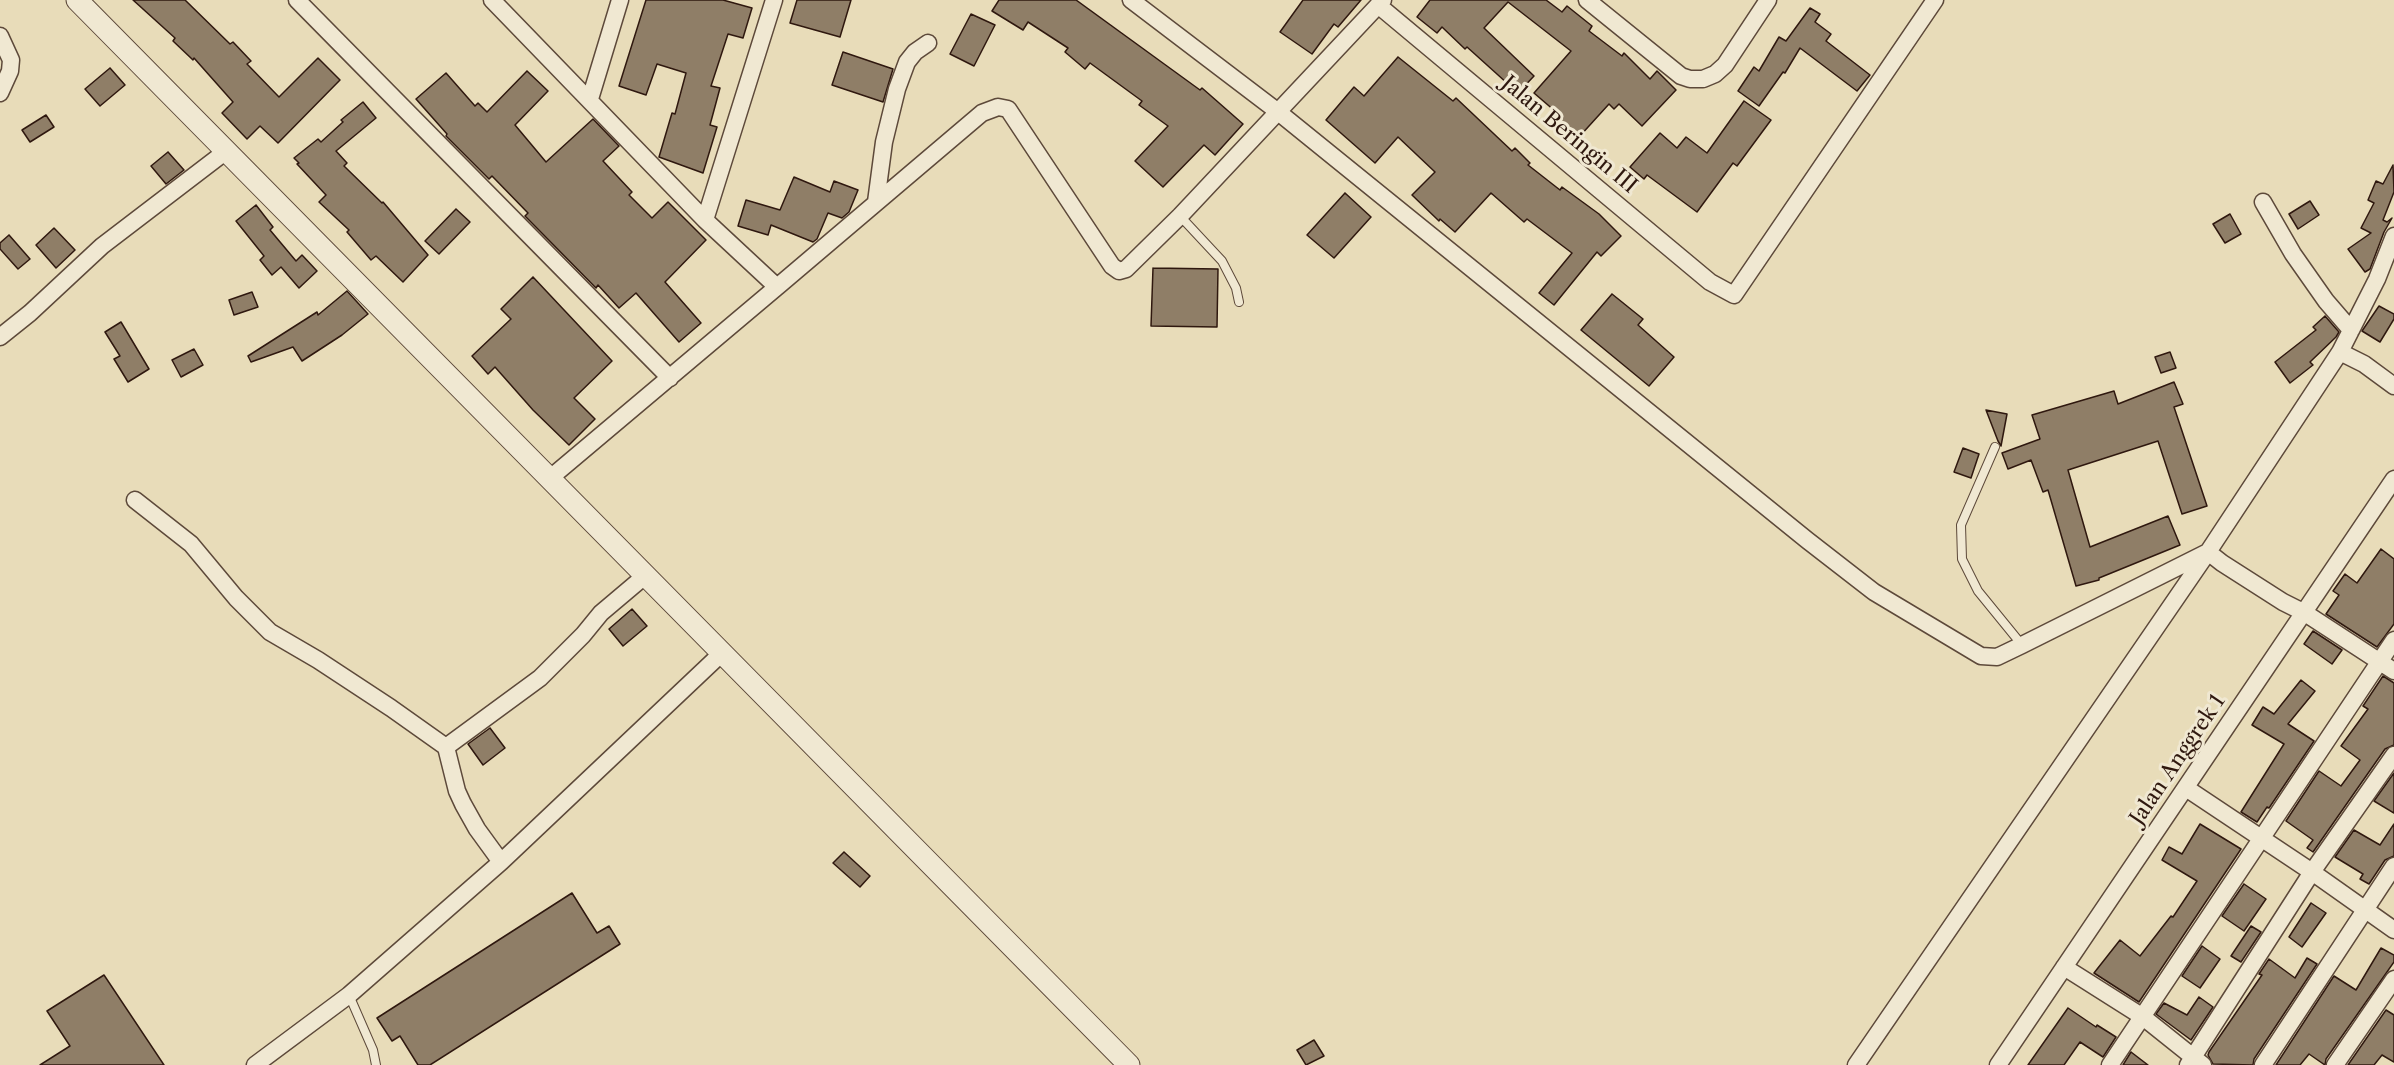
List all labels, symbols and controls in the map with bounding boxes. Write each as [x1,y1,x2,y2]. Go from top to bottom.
street label: Jalan Beringin III [1496,71,1642,199]
street label: Jalan Anggrek 1 [2125,690,2231,830]

